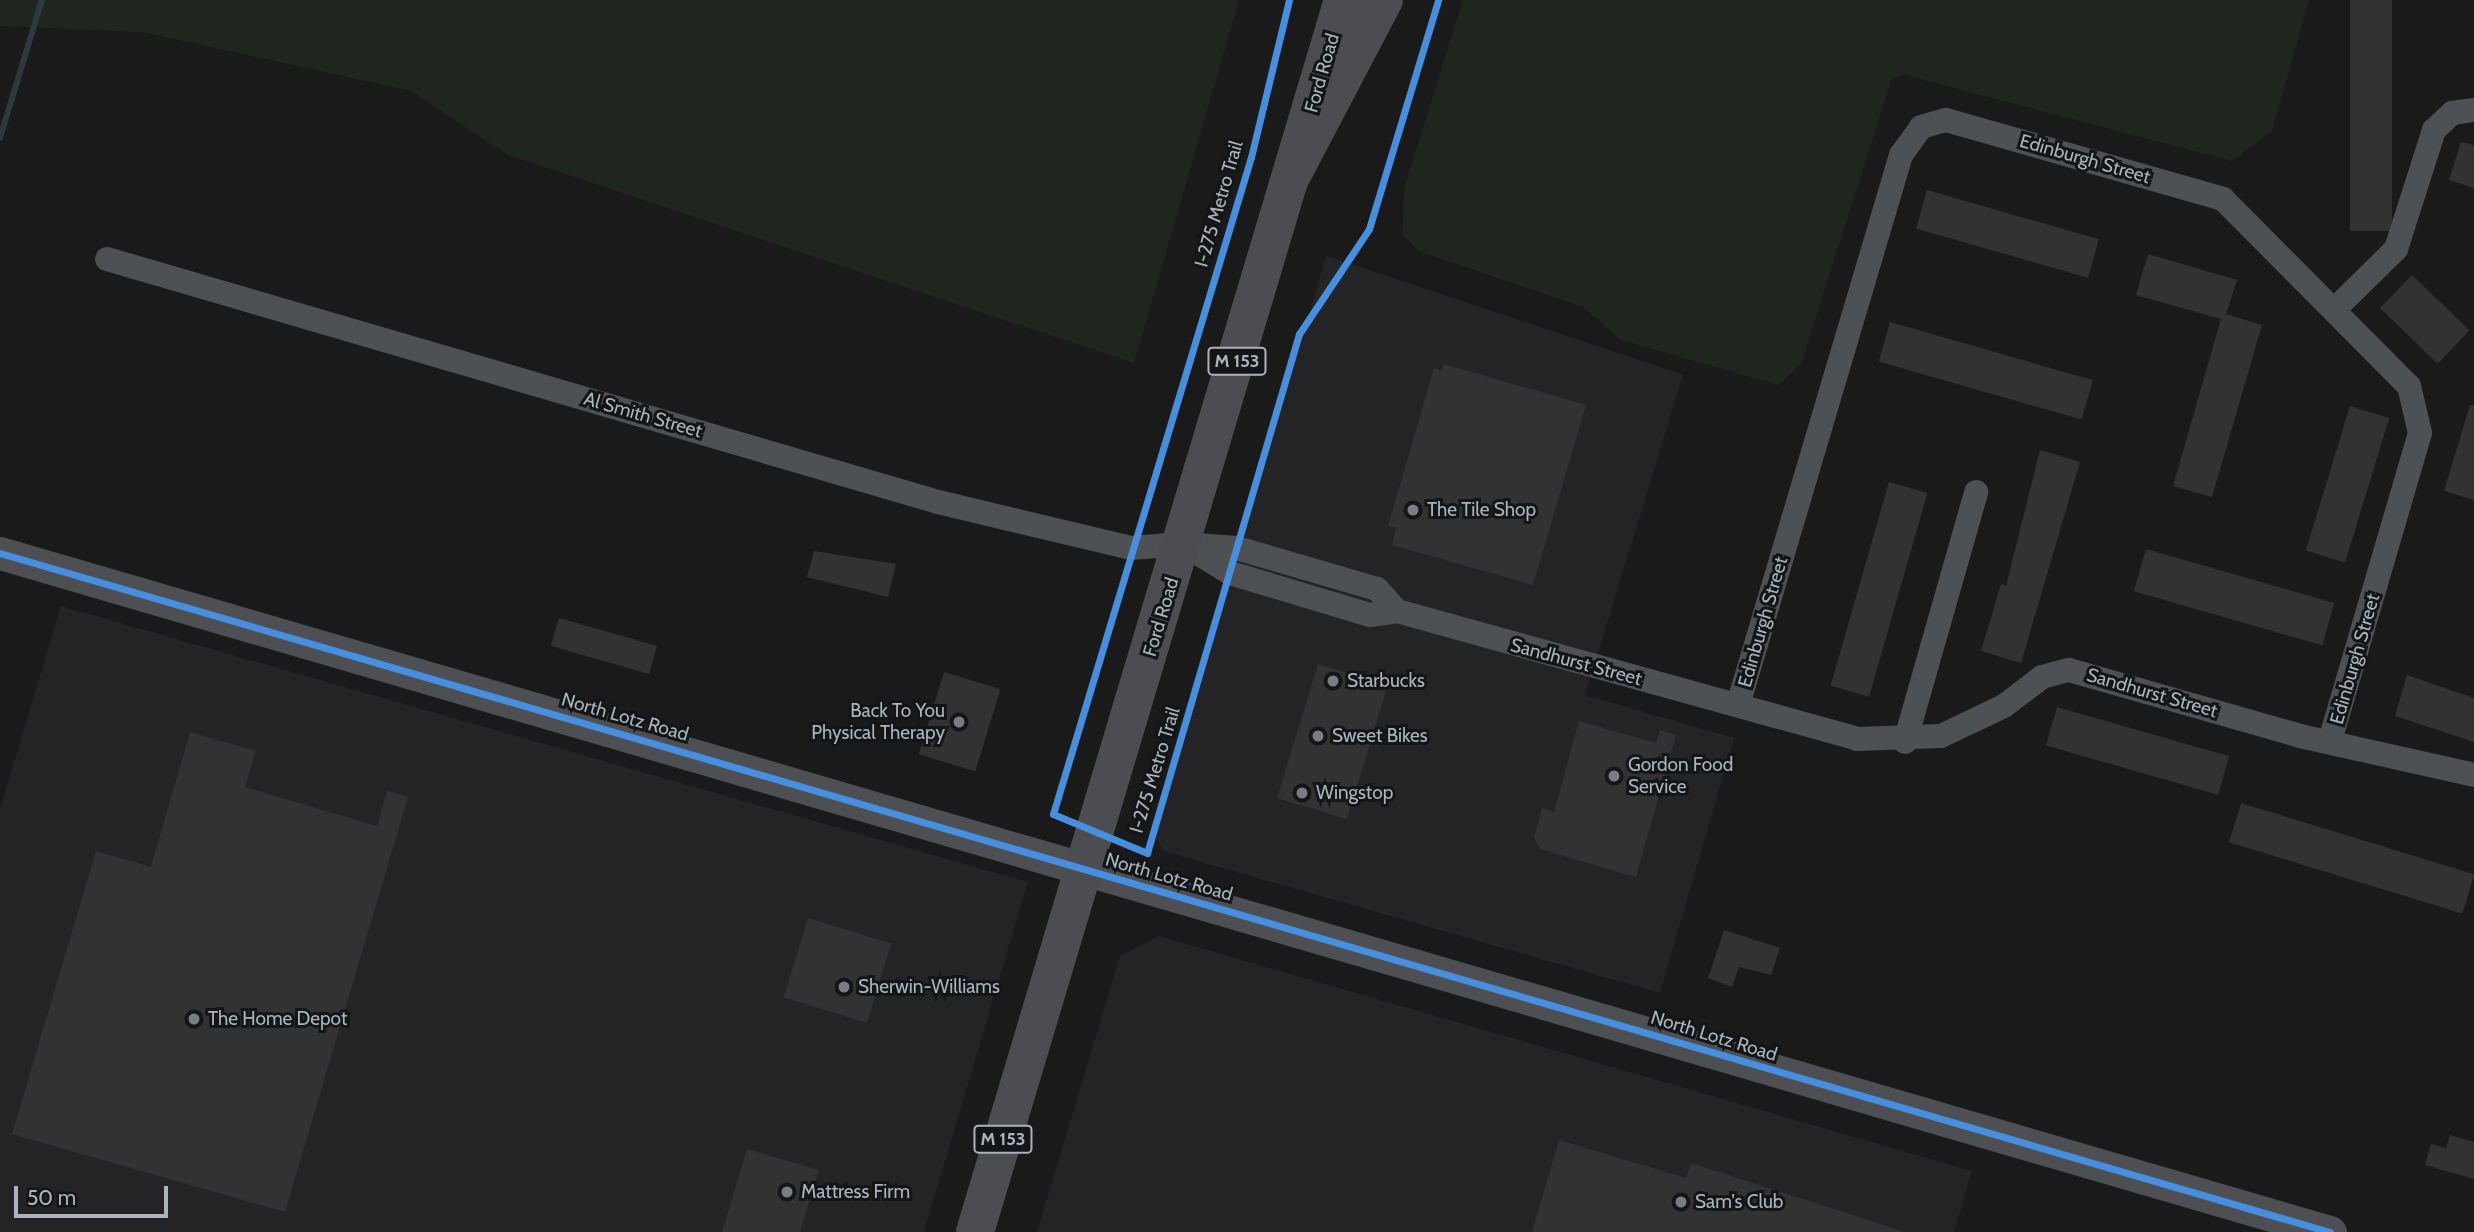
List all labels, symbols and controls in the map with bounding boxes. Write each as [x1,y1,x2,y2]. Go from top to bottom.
street label: Ford Road [1300,31,1344,115]
street label: Edinburgh Street [2017,129,2153,189]
street label: I-275 Metro Trail [1190,138,1248,270]
road number: M 153 [1207,346,1267,376]
street label: Al Smith Street [581,387,705,443]
place label: The Tile Shop [1427,499,1536,521]
marker: The Tile Shop [1405,502,1421,518]
street label: Edinburgh Street [1733,554,1793,690]
street label: Ford Road [1138,575,1184,659]
street label: Edinburgh Street [2325,591,2385,727]
street label: Sandhurst Street [1508,634,1644,690]
street label: Sandhurst Street [2084,663,2220,723]
place label: Starbucks [1347,670,1425,692]
marker: Starbucks [1325,673,1341,689]
street label: North Lotz Road [559,688,691,746]
place label: Back To You Physical Therapy [811,700,945,744]
street label: I-275 Metro Trail [1125,704,1185,836]
marker: Back To You Physical Therapy [951,714,967,730]
place label: Sweet Bikes [1332,725,1428,747]
marker: Sweet Bikes [1310,728,1326,744]
place label: Gordon Food Service [1628,754,1733,798]
marker: Gordon Food Service [1606,768,1622,784]
place label: Wingstop [1316,782,1393,804]
marker: Wingstop [1294,785,1310,801]
street label: North Lotz Road [1103,848,1235,906]
place label: Sherwin-Williams [858,976,1000,998]
marker: Sherwin-Williams [836,979,852,995]
street label: North Lotz Road [1648,1006,1780,1066]
place label: The Home Depot [208,1008,347,1030]
marker: The Home Depot [186,1011,202,1027]
road number: M 153 [973,1124,1033,1154]
scale bar [18,1172,172,1216]
place label: Mattress Firm [801,1181,910,1203]
marker: Mattress Firm [779,1184,795,1200]
text: 50 m [27,1185,76,1210]
place label: Sam's Club [1695,1191,1783,1213]
marker: Sam's Club [1673,1194,1689,1210]

